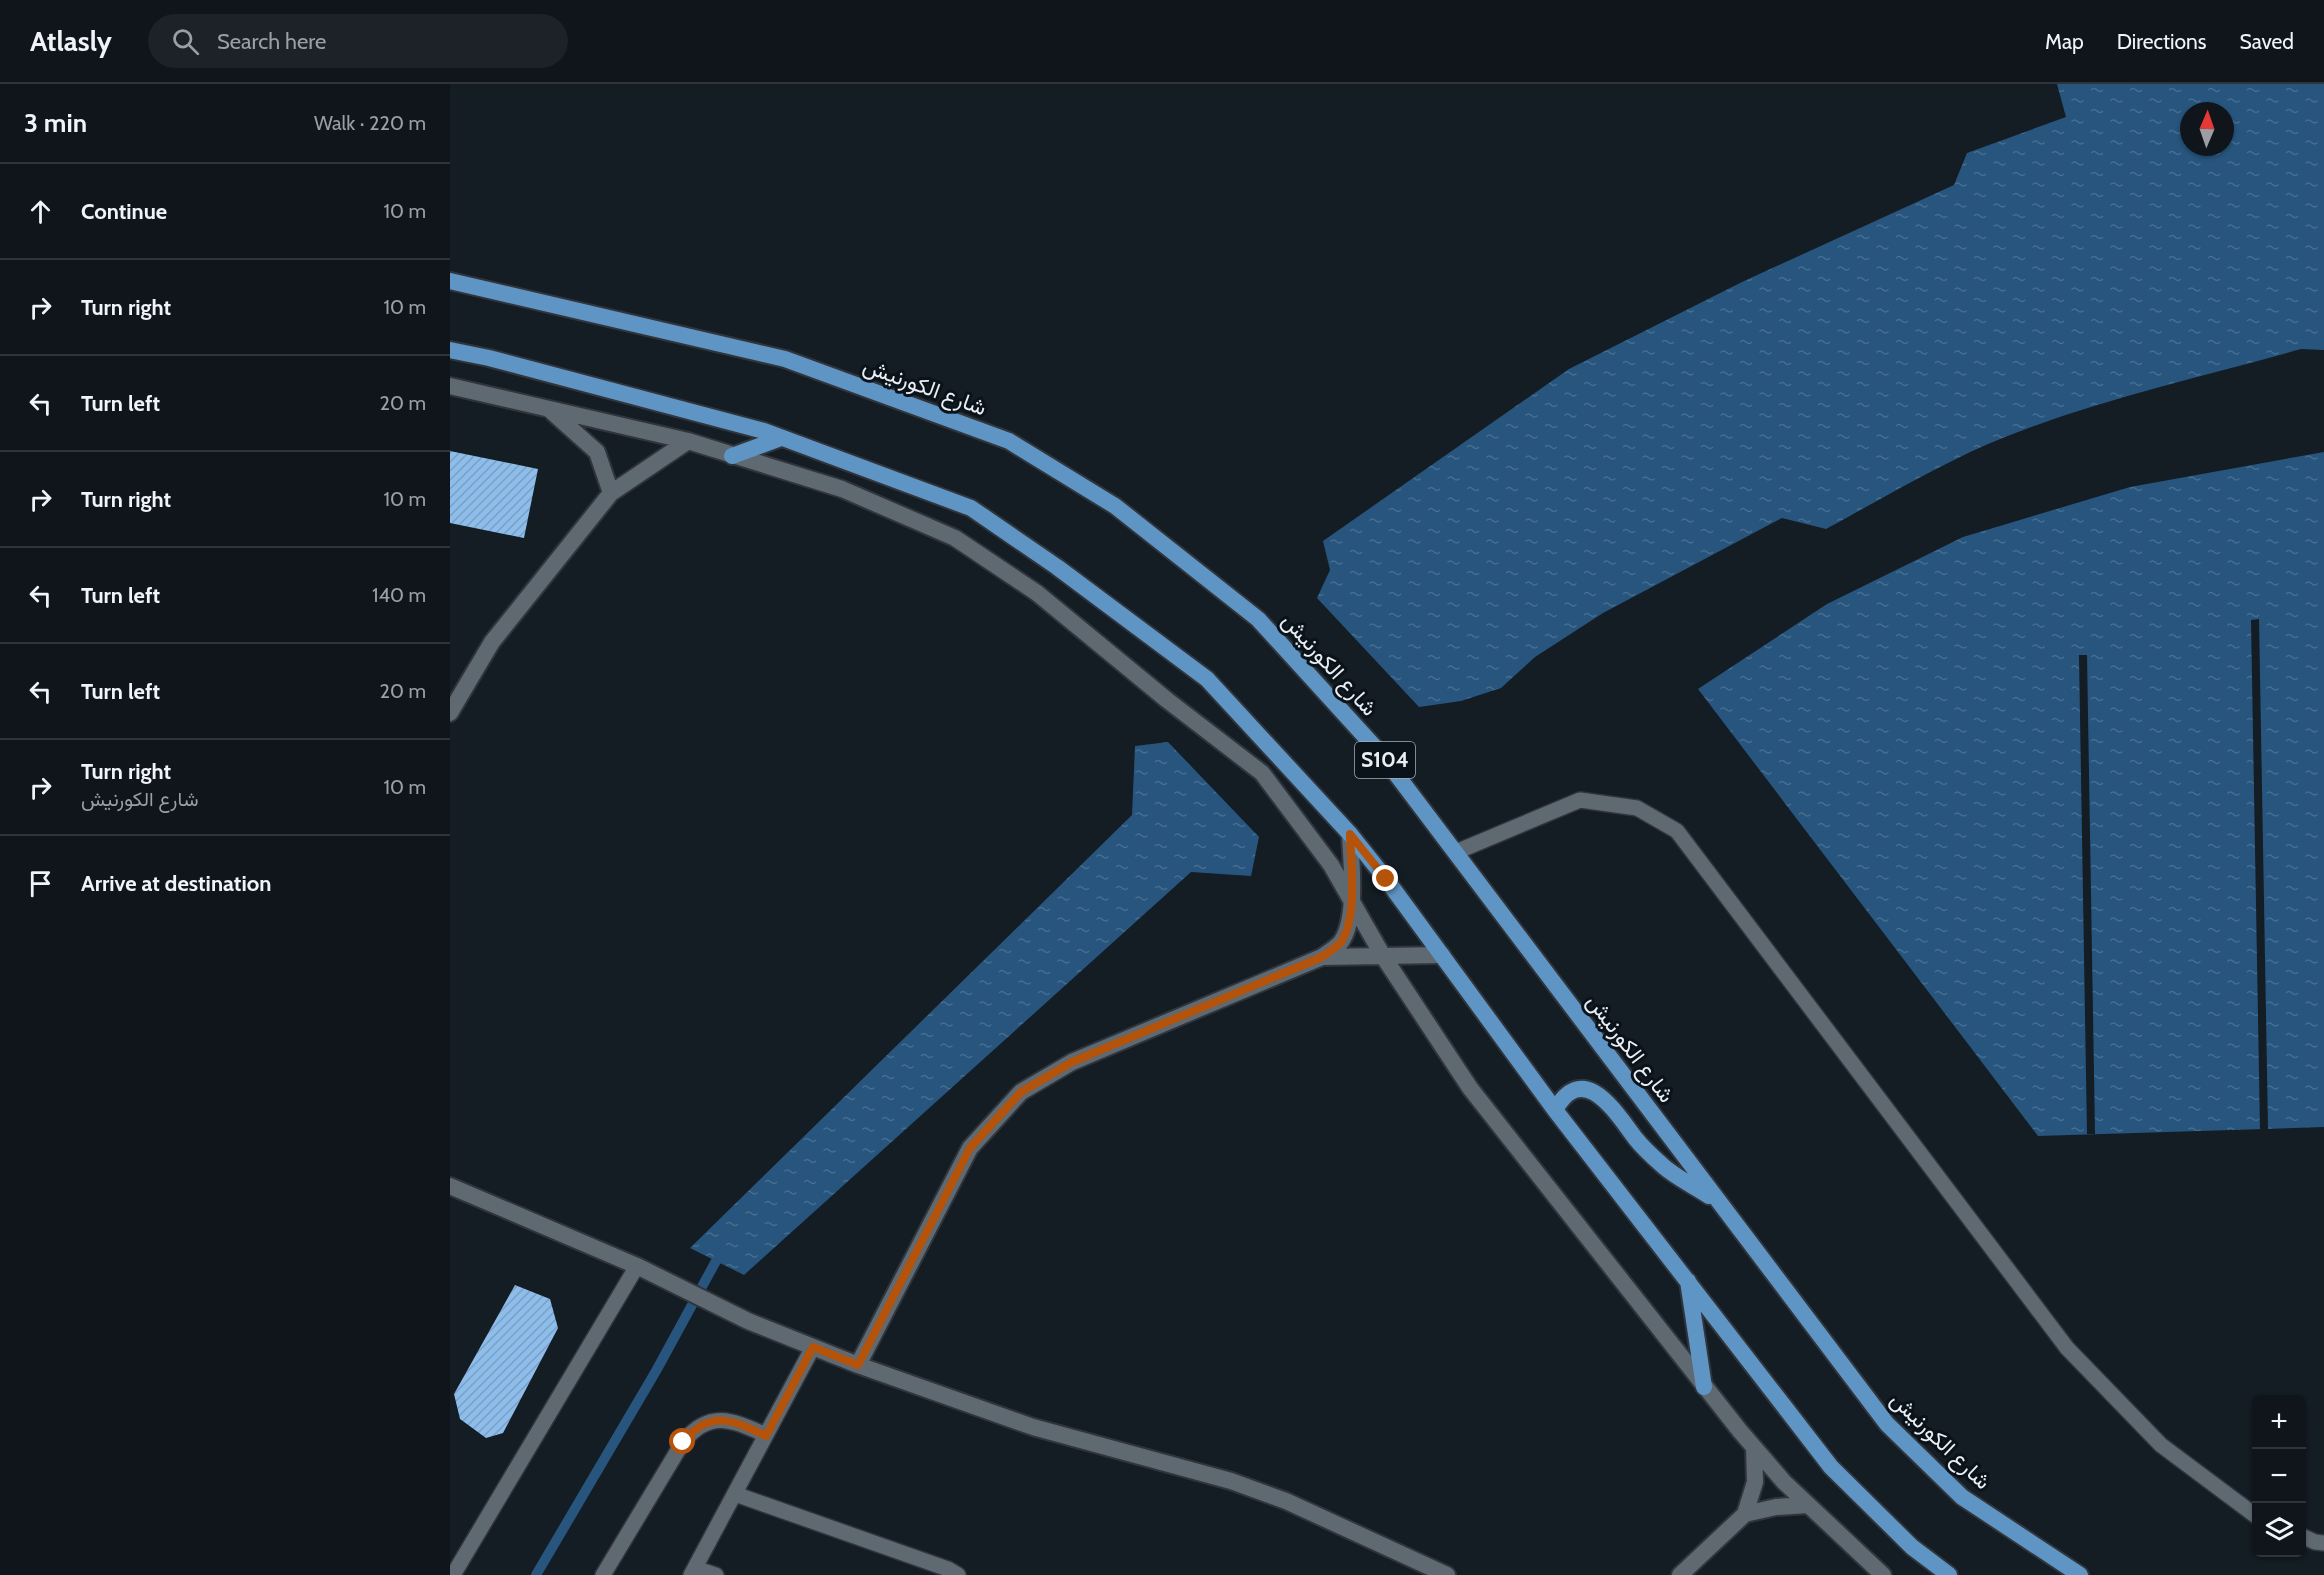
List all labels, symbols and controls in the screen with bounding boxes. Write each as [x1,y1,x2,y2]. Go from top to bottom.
search box [148,14,568,68]
text: Atlasly [30,24,112,58]
icon: search [169,25,202,58]
text: Search here [217,28,326,55]
text: Map [2045,29,2084,54]
text: Directions [2117,29,2206,54]
text: Saved [2239,29,2294,54]
north arrow [2180,102,2234,156]
text: 3 min [24,107,87,139]
text: Walk · 220 m [314,111,426,135]
icon: ahead [24,195,57,228]
text: Continue [81,198,167,225]
text: 10 m [383,199,426,223]
icon: right [24,291,57,324]
text: Turn right [81,294,171,321]
text: 10 m [383,295,426,319]
street label: شارع الكورنيش [859,352,990,422]
icon: left [24,387,57,420]
text: Turn left [81,390,160,417]
text: 20 m [380,391,426,415]
icon: right [24,483,57,516]
text: Turn right [81,486,171,513]
text: 10 m [383,487,426,511]
icon: left [24,579,57,612]
text: Turn left [81,582,160,609]
text: 140 m [372,583,426,607]
street label: شارع الكورنيش [1276,607,1383,722]
icon: left [24,675,57,708]
text: Turn left [81,678,160,705]
text: 20 m [380,679,426,703]
road number: S104 [1355,742,1415,778]
text: Turn right [81,758,171,785]
icon: right [24,771,57,804]
text: 10 m [383,775,426,799]
text: شارع الكورنيش [81,787,198,811]
route end [1372,865,1398,891]
icon: arrive [24,867,57,900]
text: Arrive at destination [81,870,271,897]
street label: شارع الكورنيش [1580,989,1680,1109]
street label: شارع الكورنيش [1884,1386,1996,1496]
map controls [2252,1395,2306,1557]
button: + [2252,1395,2306,1449]
route start [669,1428,695,1454]
button: − [2252,1449,2306,1503]
button: layers [2252,1503,2306,1557]

